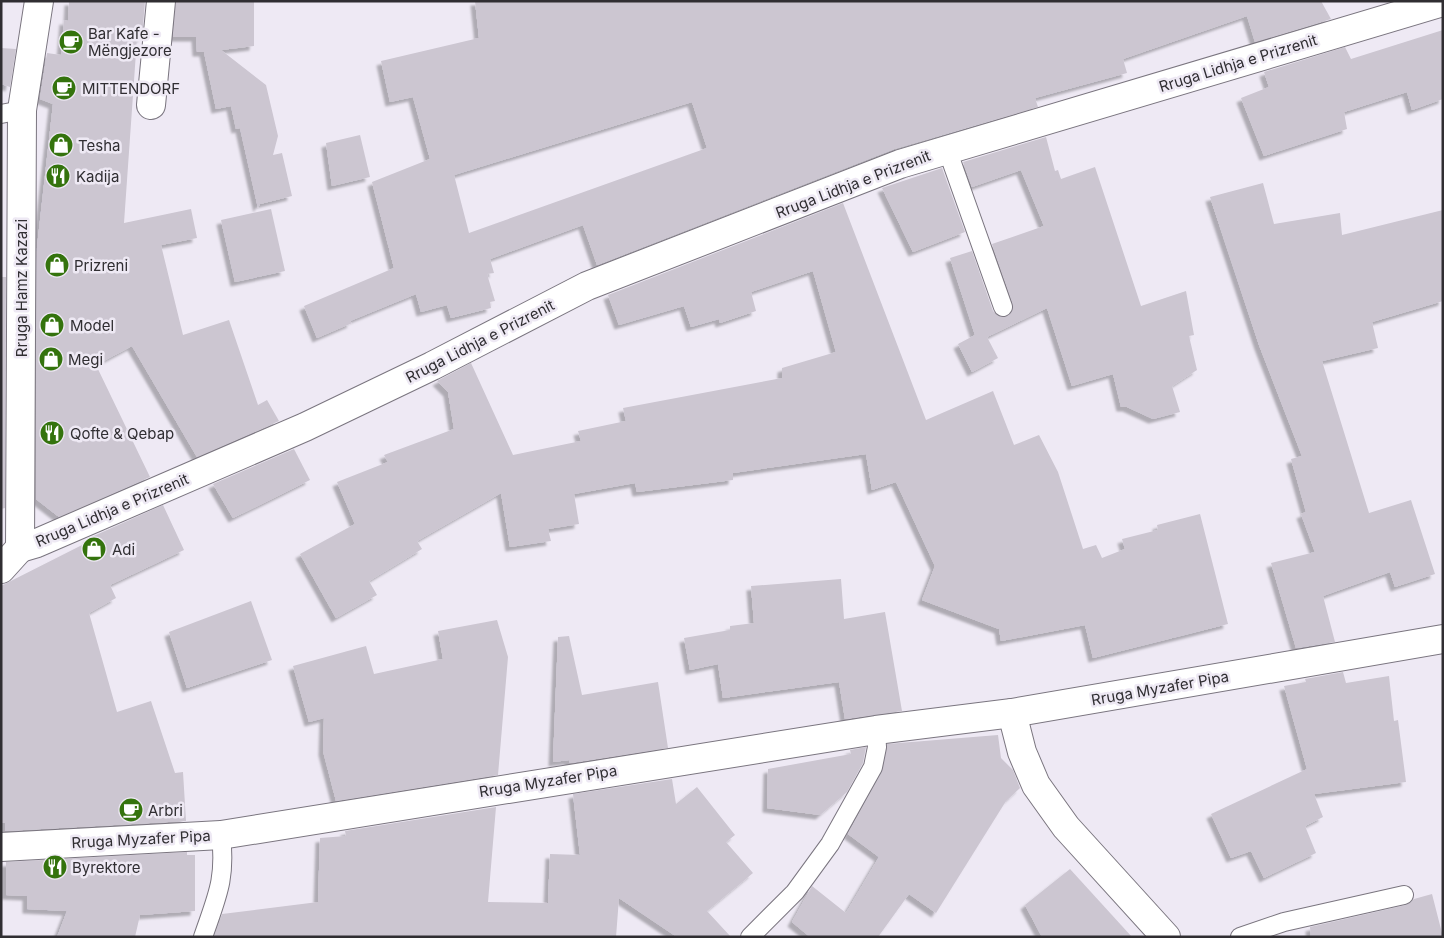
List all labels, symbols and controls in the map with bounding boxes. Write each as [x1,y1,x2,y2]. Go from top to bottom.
place label: Bar Kafe - Mëngjezore [88,24,172,60]
cafe icon: Bar Kafe - Mëngjezore [58,29,84,55]
street label: Rruga Lidhja e Prizrenit [1157,30,1319,96]
cafe icon: MITTENDORF [51,75,77,101]
place label: MITTENDORF [82,79,180,98]
shop icon: Tesha [48,132,74,158]
place label: Tesha [78,136,120,155]
street label: Rruga Lidhja e Prizrenit [773,146,933,222]
restaurant icon: Kadija [45,163,71,189]
place label: Kadija [76,167,119,186]
street label: Rruga Hamz Kazazi [12,219,31,357]
shop icon: Prizreni [44,252,70,278]
place label: Prizreni [74,256,128,275]
street label: Rruga Lidhja e Prizrenit [402,295,558,387]
shop icon: Model [39,312,65,338]
place label: Model [70,316,114,335]
shop icon: Megi [38,346,64,372]
place label: Megi [68,350,103,369]
restaurant icon: Qofte & Qebap [39,420,65,446]
place label: Qofte & Qebap [70,424,174,443]
street label: Rruga Lidhja e Prizrenit [33,469,191,551]
shop icon: Adi [81,536,107,562]
place label: Adi [112,540,135,559]
street label: Rruga Myzafer Pipa [1090,667,1230,709]
street label: Rruga Myzafer Pipa [478,761,618,801]
cafe icon: Arbri [118,797,144,823]
place label: Arbri [148,801,183,820]
street label: Rruga Myzafer Pipa [71,826,211,852]
restaurant icon: Byrektore [42,854,68,880]
place label: Byrektore [72,858,141,877]

